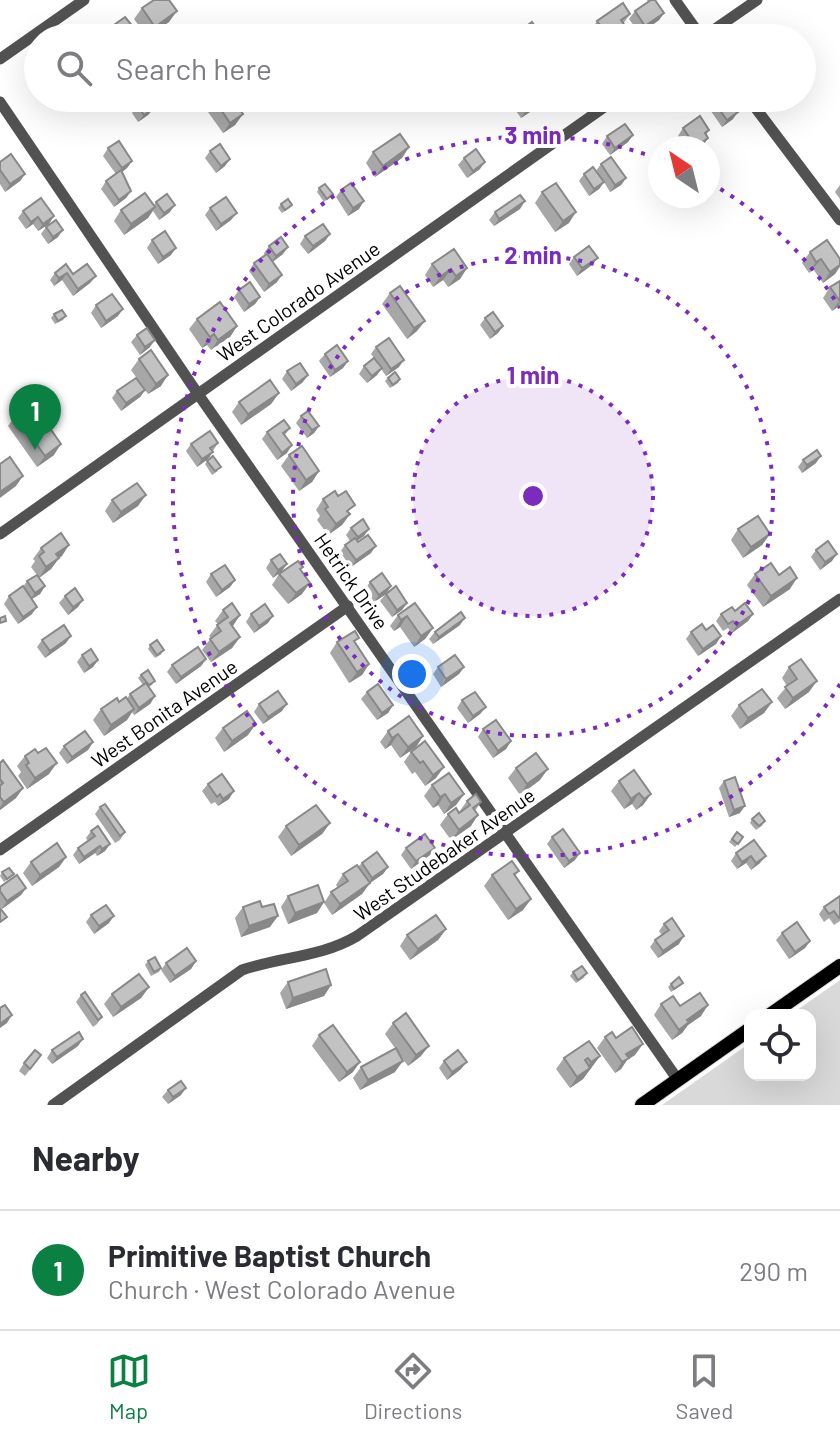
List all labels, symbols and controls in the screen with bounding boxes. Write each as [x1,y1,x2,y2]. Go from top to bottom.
search box [24,24,816,112]
icon: search [52,46,96,90]
text: Search here [116,50,272,86]
text: 3 min [504,120,562,149]
north arrow [648,136,720,208]
street label: West Colorado Avenue [212,236,384,366]
text: 2 min [504,240,562,269]
text: 1 min [507,360,559,389]
pin: 1 [9,384,61,450]
centre of rings [519,482,547,510]
street label: Hetrick Drive [310,528,394,634]
street label: West Bonita Avenue [87,654,241,772]
your location [392,654,432,694]
street label: West Studebaker Avenue [349,782,539,926]
map controls [744,1009,816,1081]
button: locate [744,1009,816,1081]
text: Nearby [32,1137,140,1178]
text: Primitive Baptist Church [108,1237,431,1273]
text: 1 [53,1255,63,1286]
text: 290 m [739,1255,808,1286]
text: Church · West Colorado Avenue [108,1273,456,1304]
tab: Map [107,1349,151,1423]
tab: Directions [364,1349,462,1423]
tab: Saved [676,1349,733,1423]

